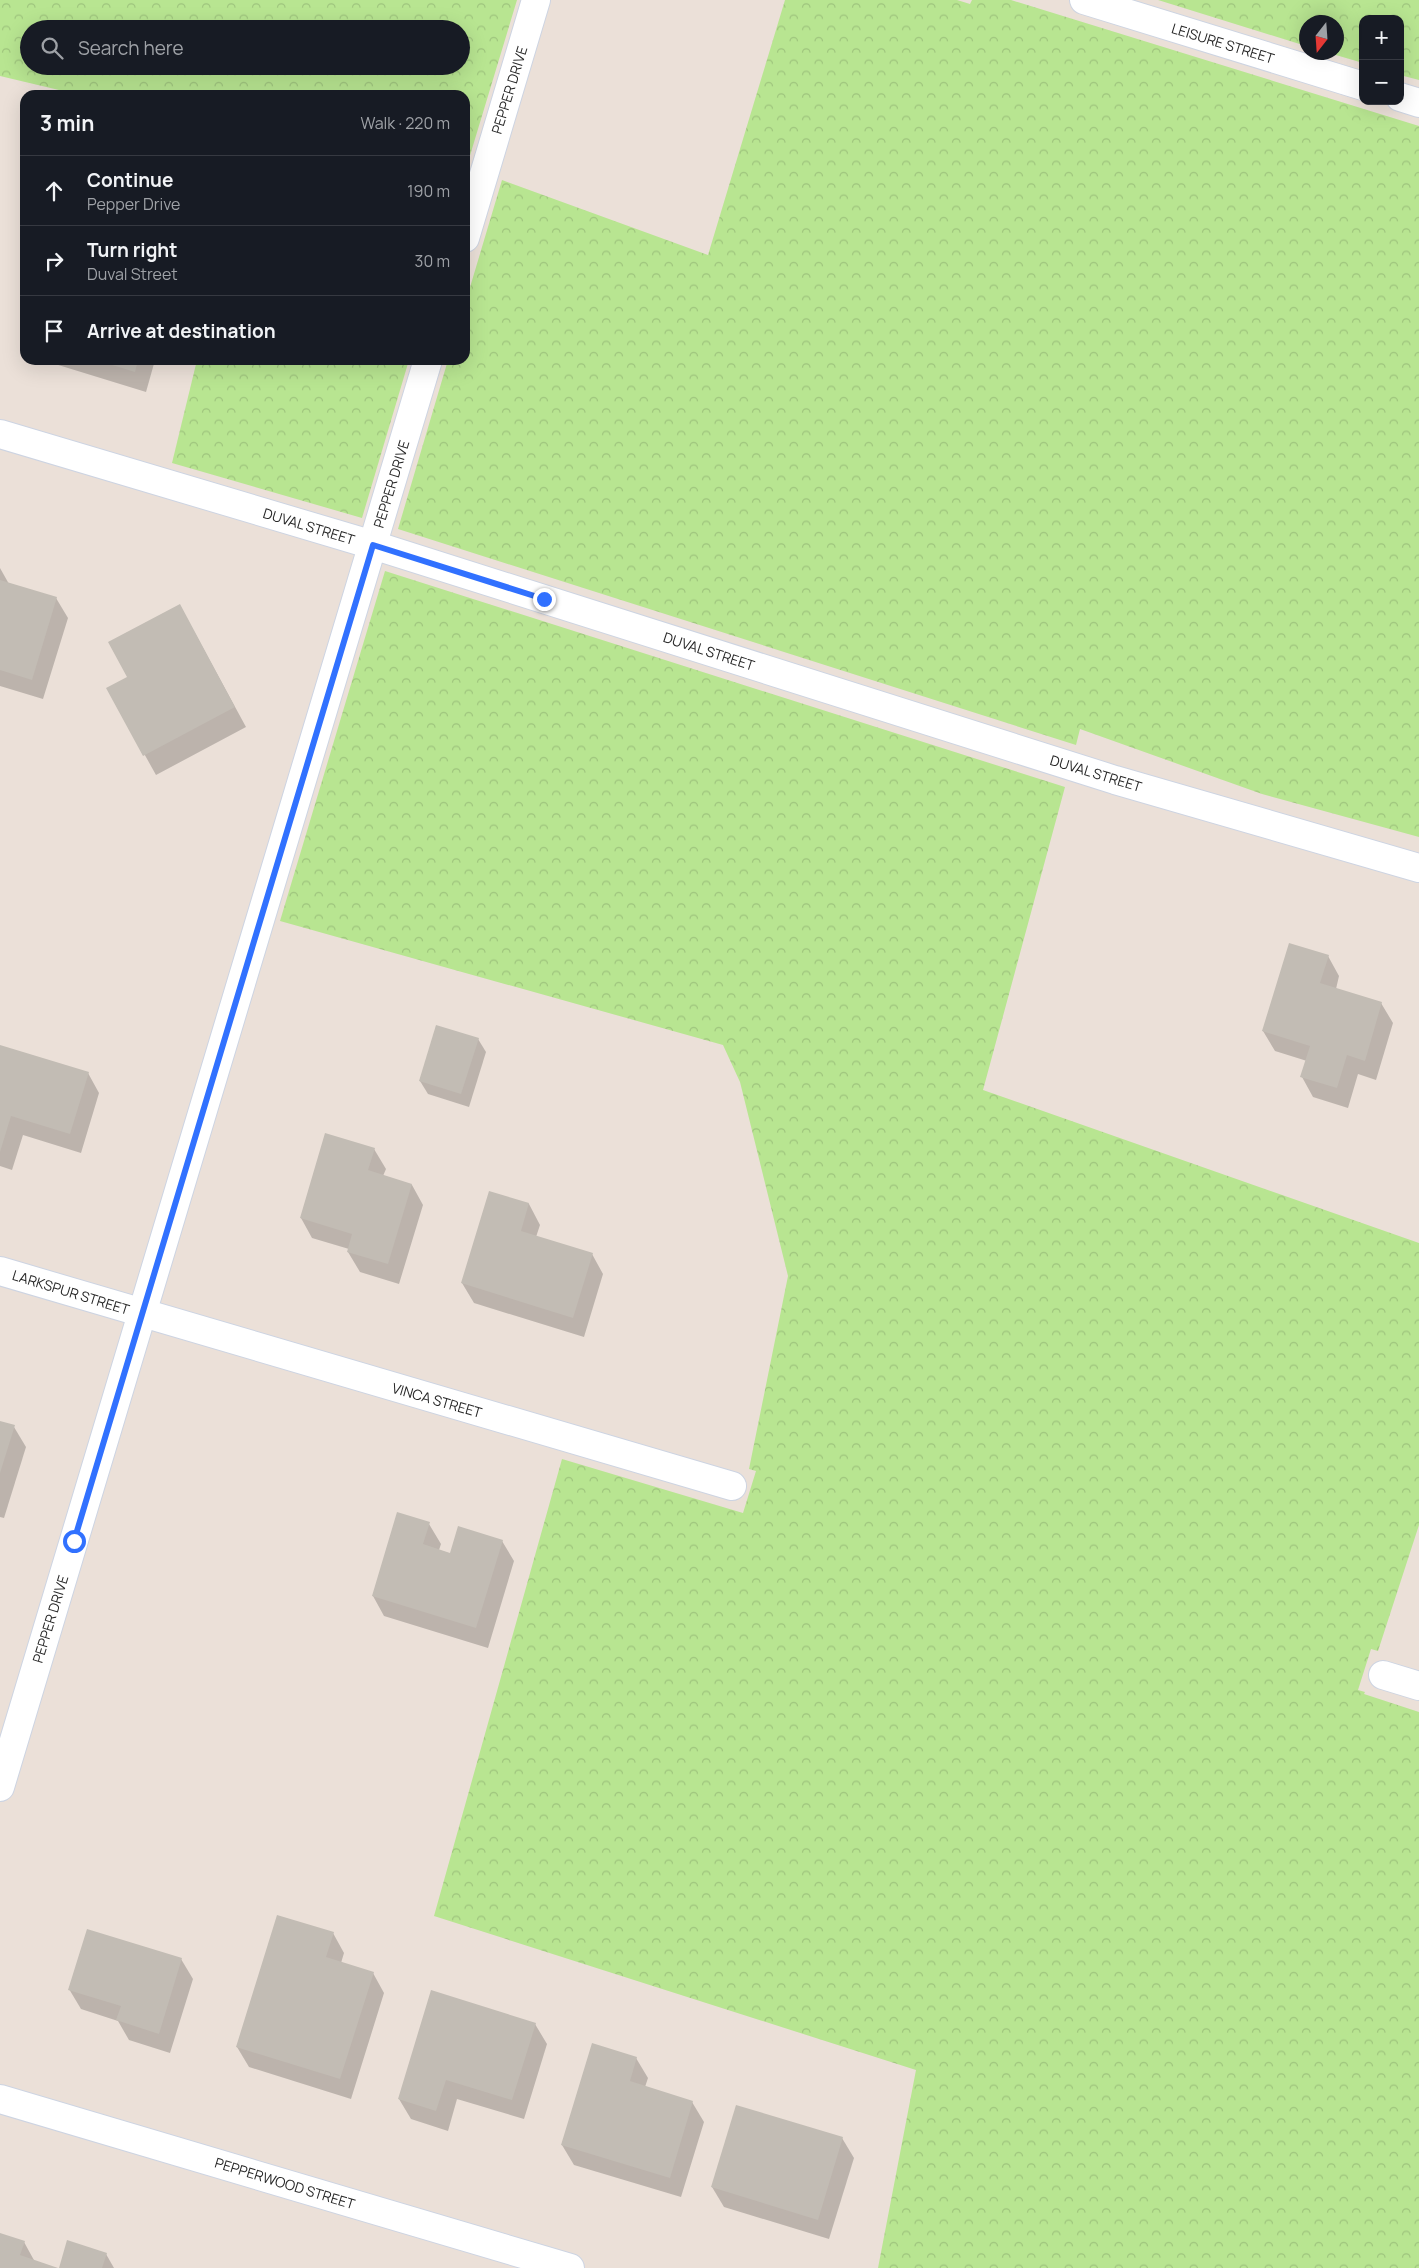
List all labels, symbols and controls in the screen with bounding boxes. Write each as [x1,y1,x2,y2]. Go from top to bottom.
north arrow [1299,15,1344,60]
map controls [1359,15,1404,105]
button: + [1359,15,1404,60]
street label: LEISURE STREET [1169,18,1277,68]
search box [20,20,470,75]
icon: search [38,34,66,62]
text: Search here [78,35,184,61]
street label: PEPPER DRIVE [487,44,531,136]
button: − [1359,60,1404,105]
text: 3 min [40,109,94,137]
text: Walk · 220 m [360,112,450,134]
text: Continue [87,167,173,193]
icon: ahead [40,177,68,205]
text: 190 m [407,180,450,202]
text: Pepper Drive [87,193,180,215]
text: Turn right [87,237,177,263]
icon: right [40,247,68,275]
text: 30 m [415,250,450,272]
text: Duval Street [87,263,178,285]
icon: arrive [40,317,68,345]
text: Arrive at destination [87,318,276,344]
street label: PEPPER DRIVE [369,438,413,530]
street label: DUVAL STREET [261,503,358,549]
route end [533,588,556,611]
street label: DUVAL STREET [661,627,758,675]
street label: DUVAL STREET [1048,750,1145,796]
street label: LARKSPUR STREET [10,1265,132,1319]
street label: VINCA STREET [390,1378,485,1422]
route start [63,1530,86,1553]
street label: PEPPER DRIVE [28,1573,72,1665]
street label: PEPPERWOOD STREET [213,2153,358,2214]

